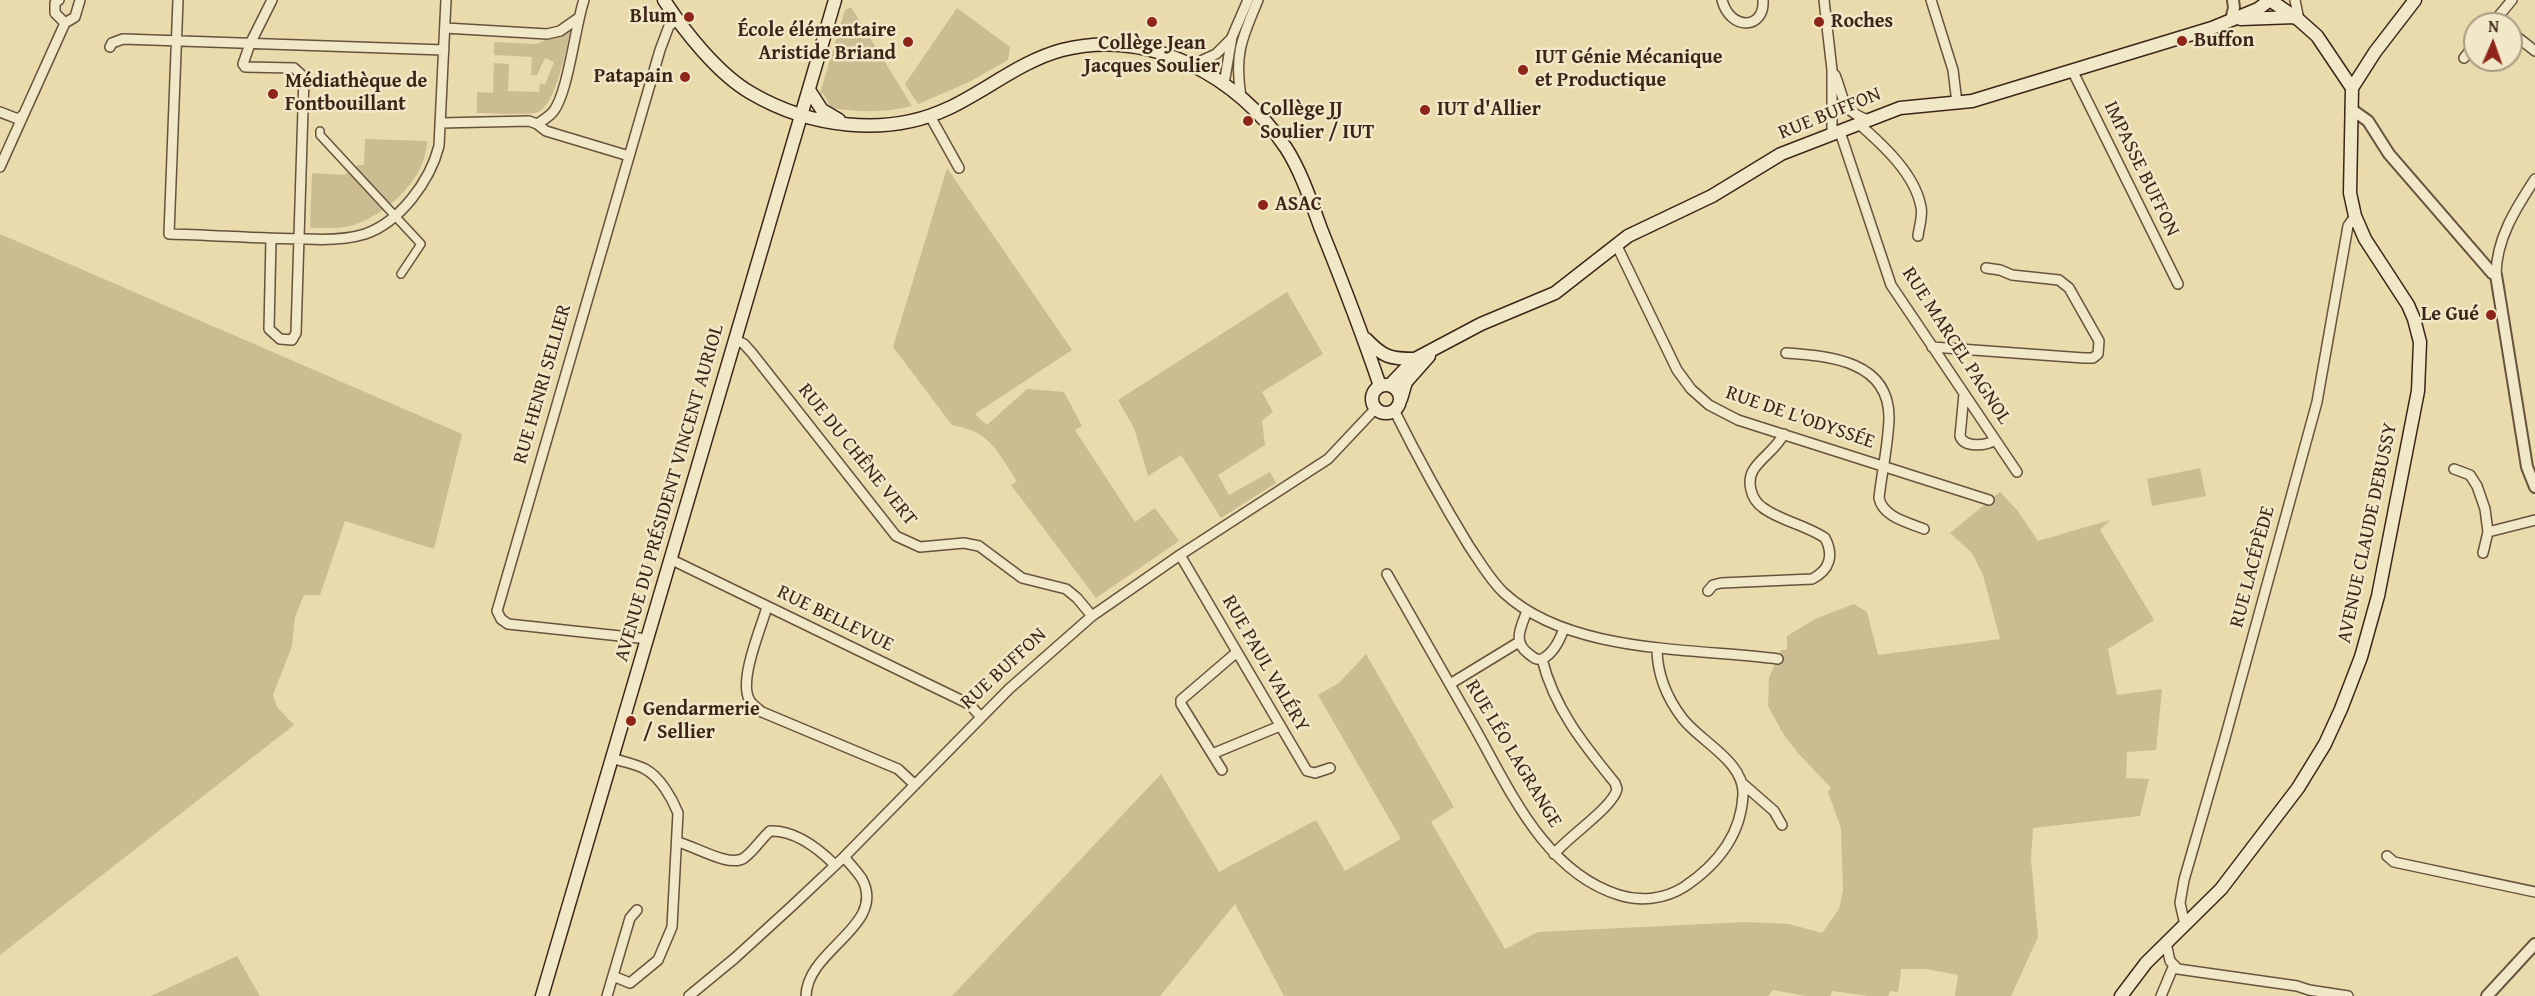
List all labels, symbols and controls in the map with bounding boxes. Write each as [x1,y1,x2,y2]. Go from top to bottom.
place label: Blum [630,5,677,29]
marker: Blum [682,10,696,24]
place label: Roches [1831,10,1893,34]
north arrow [2463,12,2523,72]
text: N [2488,14,2499,38]
marker: Collège Jean Jacques Soulier [1145,15,1159,29]
marker: Roches [1812,15,1826,29]
place label: École élémentaire Aristide Briand [738,19,896,66]
place label: Buffon [2194,29,2254,53]
place label: Collège Jean Jacques Soulier [1084,32,1220,79]
marker: Buffon [2175,34,2189,48]
marker: École élémentaire Aristide Briand [901,35,915,49]
place label: IUT Génie Mécanique et Productique [1535,46,1723,93]
marker: IUT Génie Mécanique et Productique [1516,63,1530,77]
place label: Patapain [594,65,673,89]
place label: Médiathèque de Fontbouillant [285,70,427,117]
marker: Patapain [678,70,692,84]
street label: RUE BUFFON [1775,83,1885,145]
marker: Médiathèque de Fontbouillant [266,87,280,101]
street label: IMPASSE BUFFON [2098,97,2184,241]
place label: Collège JJ Soulier / IUT [1260,98,1374,145]
place label: IUT d'Allier [1437,98,1541,122]
marker: IUT d'Allier [1418,103,1432,117]
marker: Collège JJ Soulier / IUT [1241,114,1255,128]
place label: ASAC [1275,193,1322,217]
marker: ASAC [1256,198,1270,212]
street label: RUE MARCEL PAGNOL [1896,263,2016,429]
street label: RUE HENRI SELLIER [509,301,577,467]
place label: Le Gué [2421,303,2479,327]
marker: Le Gué [2484,308,2498,322]
street label: AVENUE DU PRÉSIDENT VINCENT AURIOL [610,322,730,664]
street label: RUE DU CHÊNE VERT [792,379,922,531]
street label: RUE DE L'ODYSSÉE [1722,381,1878,455]
street label: AVENUE CLAUDE DEBUSSY [2333,421,2403,645]
street label: RUE LACÉPÈDE [2225,504,2281,630]
street label: RUE BELLEVUE [773,580,897,658]
street label: RUE PAUL VALÉRY [1216,591,1314,737]
street label: RUE BUFFON [956,623,1052,715]
street label: RUE LÉO LAGRANGE [1460,676,1566,832]
place label: Gendarmerie / Sellier [643,698,760,745]
marker: Gendarmerie / Sellier [624,714,638,728]

